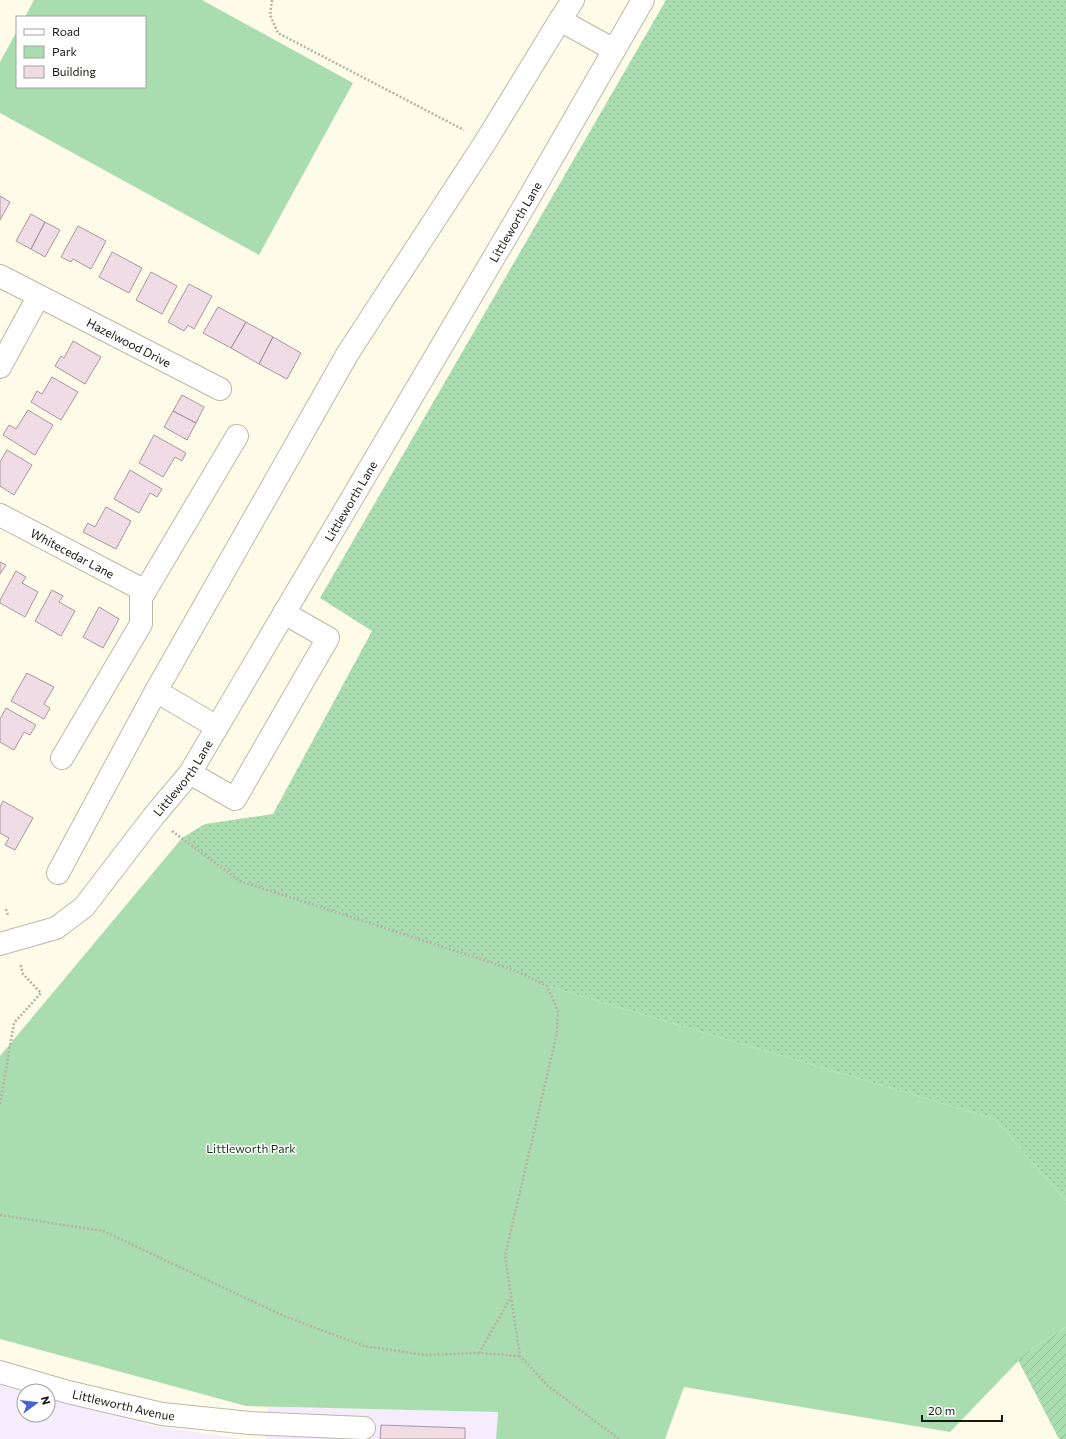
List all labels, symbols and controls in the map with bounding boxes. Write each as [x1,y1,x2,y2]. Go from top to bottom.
legend [16,16,146,88]
text: Road [52,24,80,38]
text: Park [52,44,78,58]
text: Building [52,64,96,78]
street label: Littleworth Lane [486,179,544,265]
street label: Hazelwood Drive [85,315,173,370]
street label: Littleworth Lane [321,458,380,544]
street label: Whitecedar Lane [28,525,117,581]
street label: Littleworth Lane [150,737,215,819]
park label: Littleworth Park [206,1141,296,1155]
north arrow [16,1383,56,1423]
street label: Littleworth Avenue [71,1386,176,1422]
text: N [39,1395,53,1406]
scale bar [922,1397,1002,1423]
text: 20 m [928,1403,955,1417]

